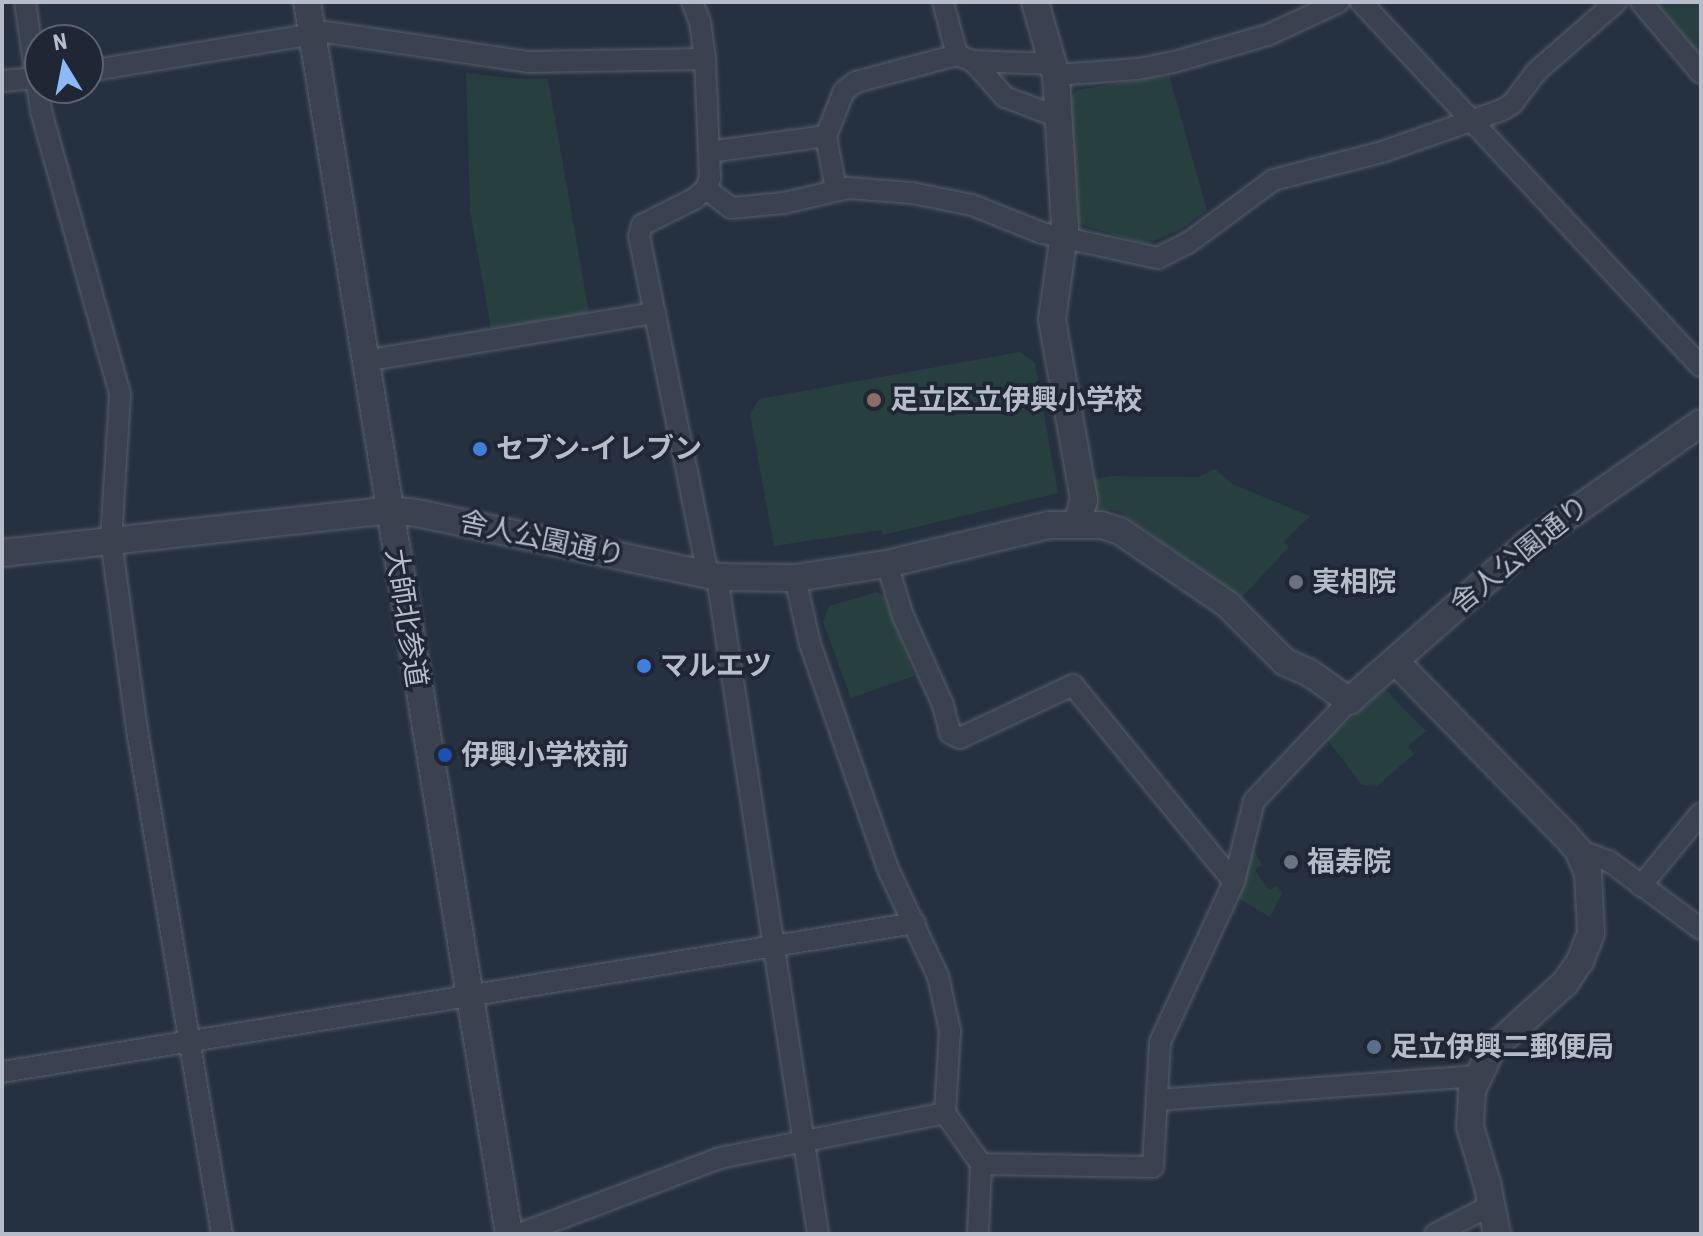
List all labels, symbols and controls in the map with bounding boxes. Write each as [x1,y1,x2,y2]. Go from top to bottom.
north arrow [24,24,104,104]
text: N [51,28,69,55]
place label: 足立区立伊興小学校 [890,383,1142,417]
marker: 足立区立伊興小学校 [865,391,883,409]
place label: セブン-イレブン [496,432,702,466]
marker: セブン-イレブン [471,440,489,458]
street label: 舎人公園通り [1444,489,1596,621]
street label: 舎人公園通り [456,505,628,573]
street label: 大師北参道 [378,546,434,690]
place label: 実相院 [1312,565,1396,599]
marker: 実相院 [1287,573,1305,591]
place label: マルエツ [660,649,772,683]
marker: マルエツ [635,657,653,675]
place label: 伊興小学校前 [461,738,629,772]
marker: 伊興小学校前 [436,746,454,764]
place label: 福寿院 [1307,845,1391,879]
marker: 福寿院 [1282,853,1300,871]
place label: 足立伊興二郵便局 [1390,1030,1614,1064]
marker: 足立伊興二郵便局 [1365,1038,1383,1056]

